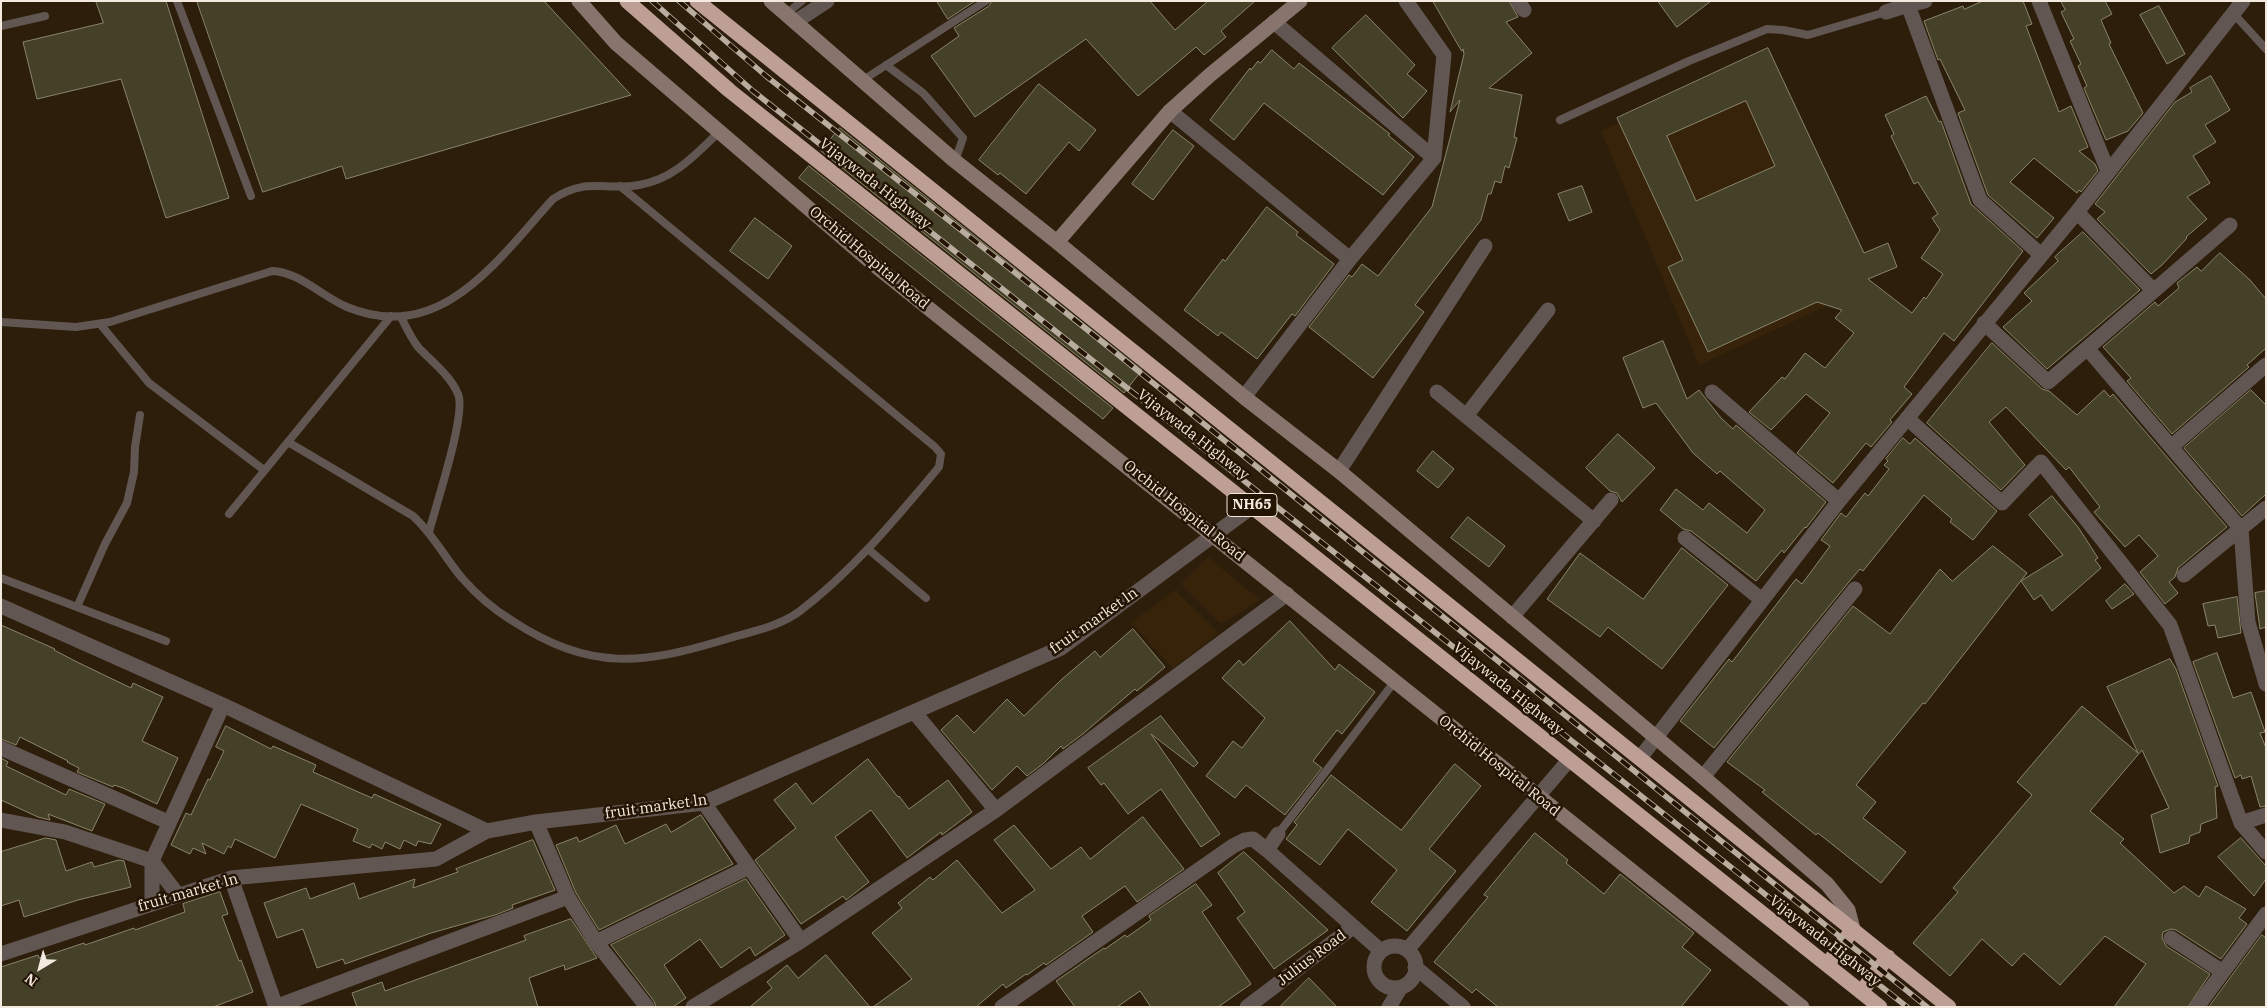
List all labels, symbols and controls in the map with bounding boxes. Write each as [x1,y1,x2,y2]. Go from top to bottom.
street label: Vijaywada Highway [815,135,935,233]
street label: Orchid Hospital Road [806,203,932,313]
street label: Vijaywada Highway [1133,386,1253,484]
street label: Orchid Hospital Road [1120,457,1248,565]
road number: NH65 [1227,494,1277,516]
street label: fruit market ln [1046,584,1142,658]
street label: Vijaywada Highway [1449,639,1567,739]
street label: Orchid Hospital Road [1435,712,1563,820]
street label: fruit market ln [604,791,708,823]
street label: fruit market ln [136,870,240,916]
street label: Vijaywada Highway [1765,892,1885,990]
street label: Julius Road [1274,926,1350,990]
north arrow [15,943,65,993]
text: N [21,969,41,991]

